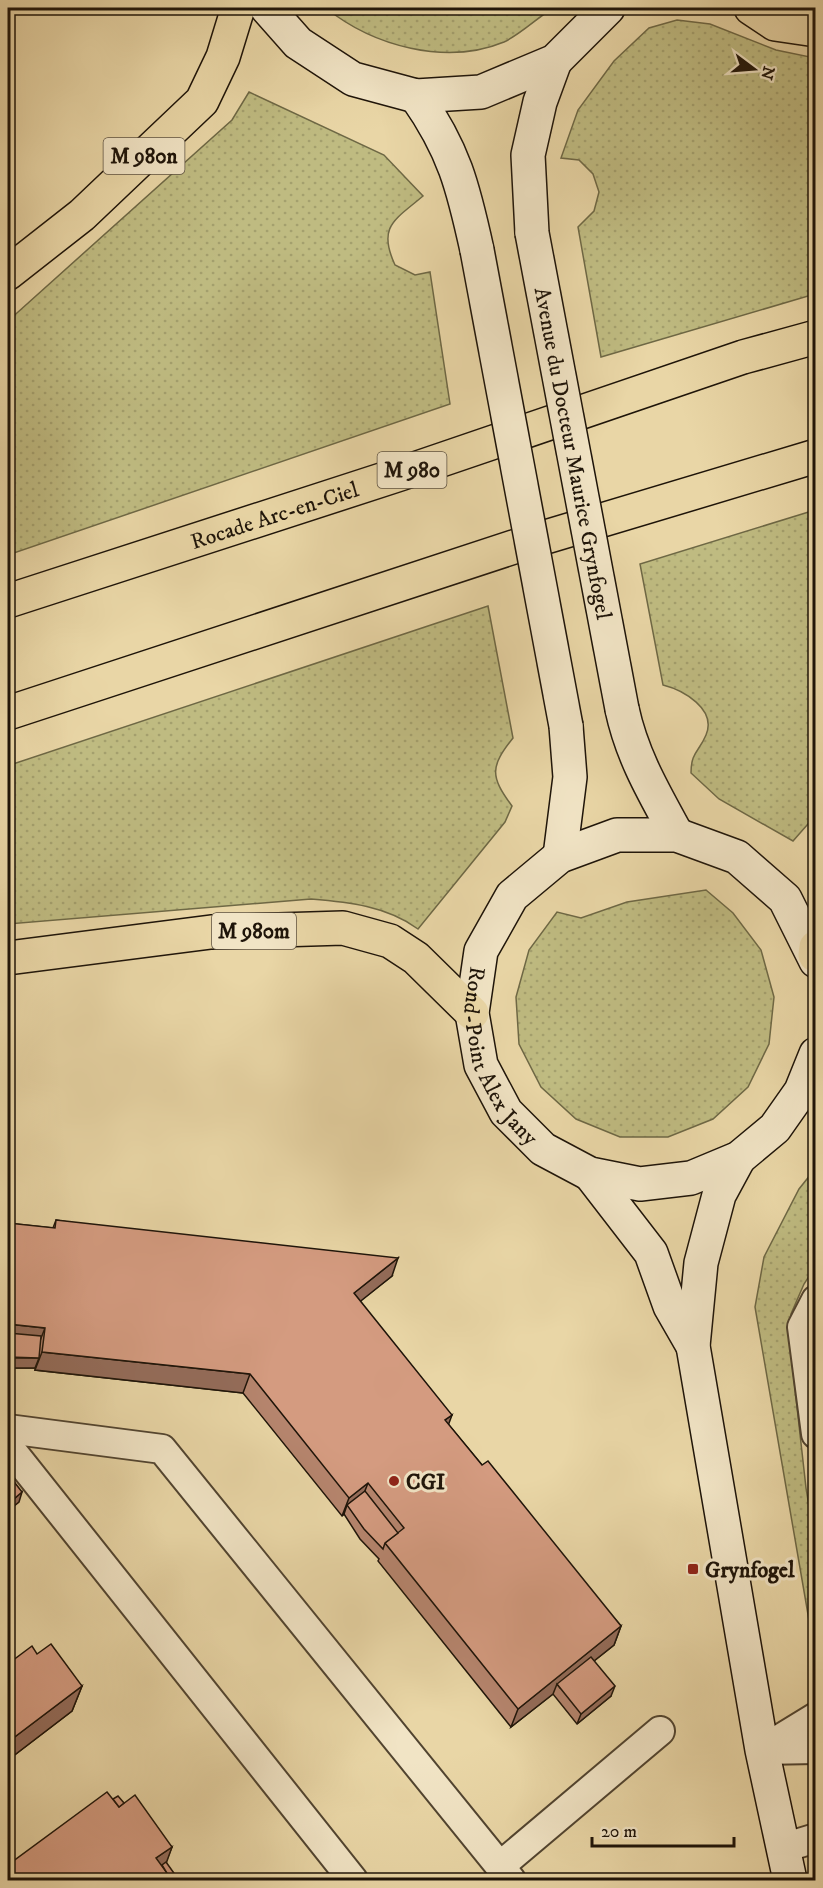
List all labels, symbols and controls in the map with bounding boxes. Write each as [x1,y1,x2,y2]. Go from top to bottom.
north arrow [724,39,784,99]
text: N [756,64,779,82]
road number: M 980n [104,138,184,174]
street label: Avenue du Docteur Maurice Grynfogel [528,285,617,622]
road number: M 980 [378,452,446,488]
street label: Rocade Arc-en-Ciel [187,476,363,556]
road number: M 980m [212,913,296,949]
street label: Rond-Point Alex Jany [457,965,544,1152]
place label: CGI [406,1469,445,1496]
marker: CGI [387,1474,401,1488]
place label: Grynfogel [705,1557,795,1584]
marker: Grynfogel [686,1562,700,1576]
scale bar [592,1810,734,1848]
text: 20 m [601,1821,637,1843]

